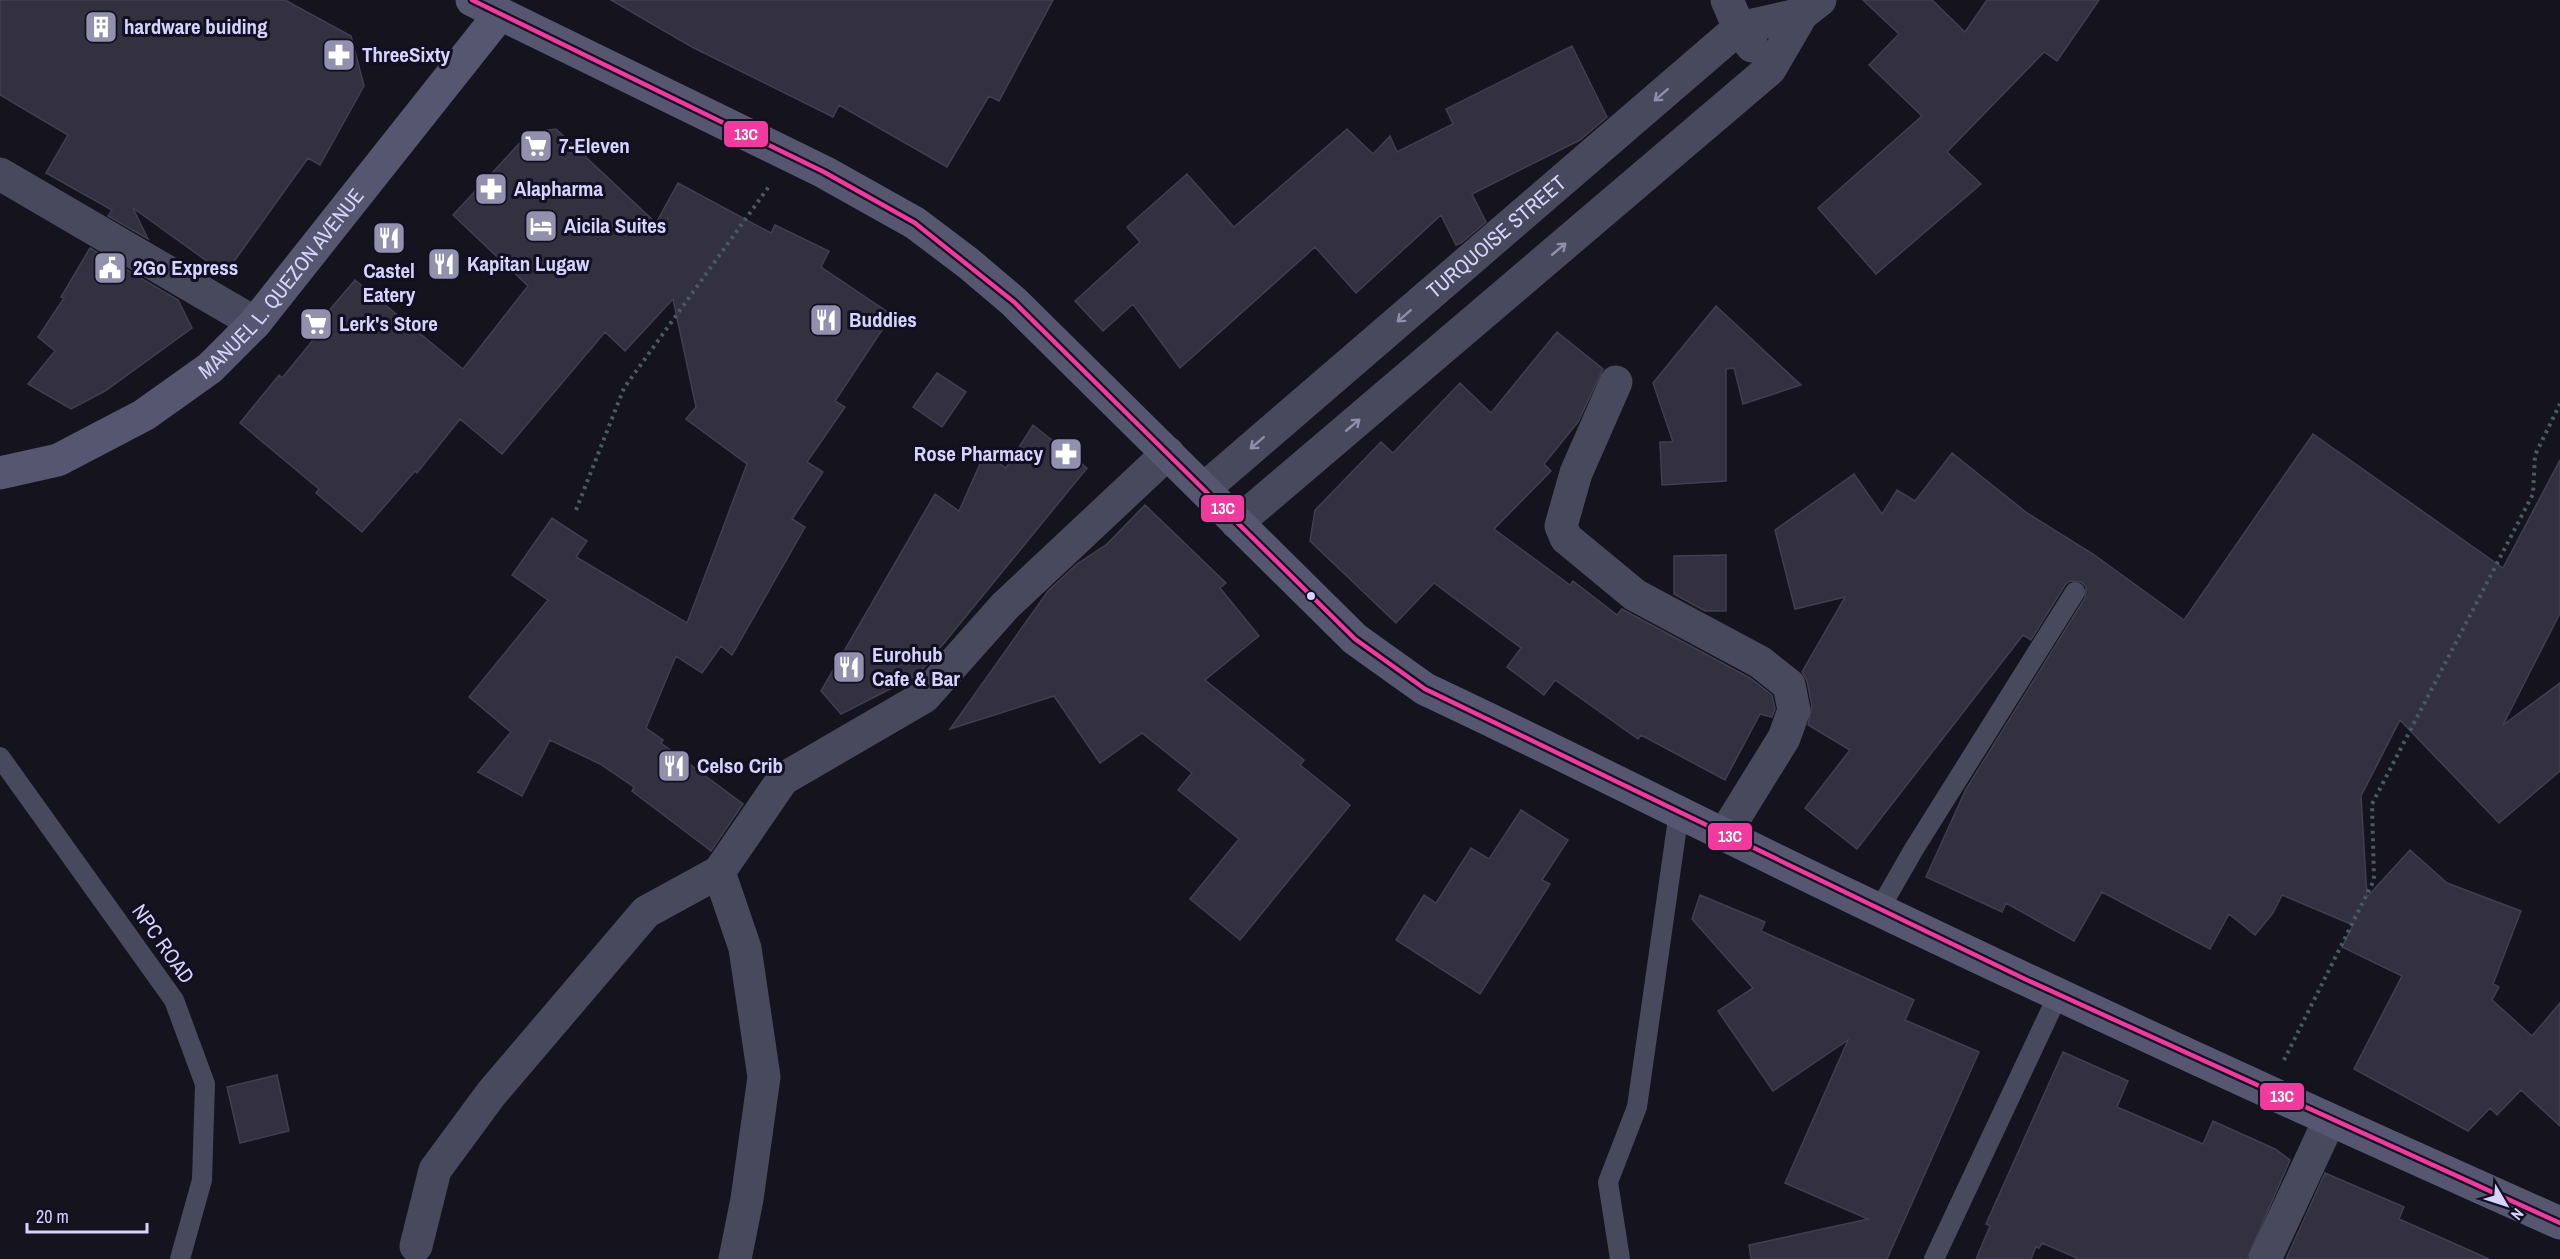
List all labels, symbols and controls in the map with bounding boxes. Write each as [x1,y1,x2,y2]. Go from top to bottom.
building icon: hardware buiding [83,9,119,45]
place label: hardware buiding [124,12,268,41]
pharmacy icon: ThreeSixty [321,37,357,73]
place label: ThreeSixty [362,40,450,69]
one-way arrow [1654,88,1669,102]
line badge: 13C [723,120,769,148]
text: 13C [734,123,758,145]
supermarket icon: 7-Eleven [518,128,554,164]
place label: 7-Eleven [559,131,630,160]
street label: TURQUOISE STREET [1420,168,1572,305]
pharmacy icon: Alapharma [473,171,509,207]
place label: Alapharma [514,174,603,203]
street label: MANUEL L. QUEZON AVENUE [193,182,370,386]
hotel icon: Aicila Suites [523,208,559,244]
place label: Aicila Suites [564,211,666,240]
restaurant icon: Castel Eatery [371,220,407,256]
one-way arrow [1551,242,1566,256]
restaurant icon: Kapitan Lugaw [426,246,462,282]
place label: Kapitan Lugaw [467,249,590,278]
public building icon: 2Go Express [92,250,128,286]
place label: 2Go Express [133,253,238,282]
place label: Castel Eatery [363,256,416,309]
restaurant icon: Buddies [808,302,844,338]
place label: Buddies [849,305,917,334]
supermarket icon: Lerk's Store [298,306,334,342]
place label: Lerk's Store [339,309,438,338]
one-way arrow [1397,309,1412,323]
one-way arrow [1345,418,1361,431]
pharmacy icon: Rose Pharmacy [1048,436,1084,472]
one-way arrow [1250,436,1265,450]
place label: Rose Pharmacy [914,439,1043,468]
line badge: 13C [1200,494,1245,523]
text: 13C [1211,497,1235,519]
unlabelled marker [1305,590,1317,602]
place label: Eurohub Cafe & Bar [872,640,960,693]
restaurant icon: Eurohub Cafe & Bar [831,649,867,685]
restaurant icon: Celso Crib [656,748,692,784]
place label: Celso Crib [697,751,783,780]
line badge: 13C [1707,822,1753,851]
text: 13C [1718,825,1742,847]
street label: NPC ROAD [125,898,201,989]
line badge: 13C [2259,1082,2305,1111]
text: 13C [2270,1085,2294,1107]
north arrow [2476,1175,2536,1235]
scale bar [27,1196,147,1234]
text: 20 m [36,1204,69,1229]
text: N [2506,1204,2529,1225]

